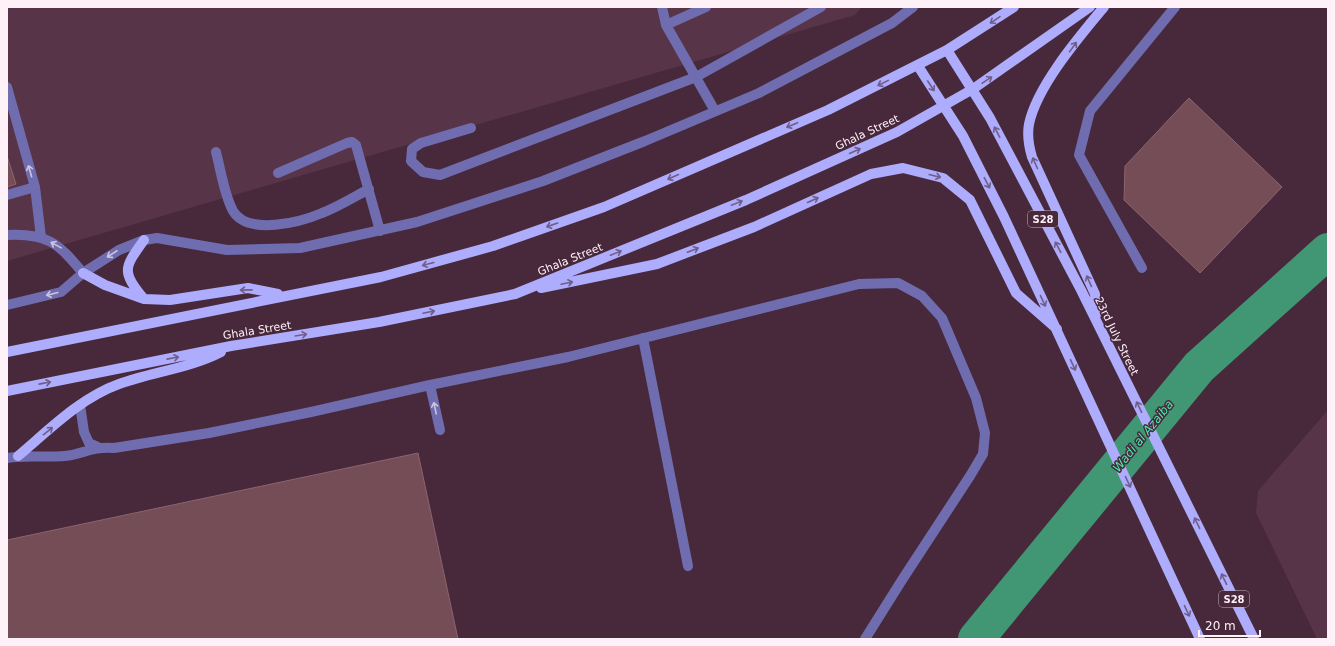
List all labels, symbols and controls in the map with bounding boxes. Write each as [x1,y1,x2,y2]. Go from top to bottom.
one-way arrow [989,16,1001,24]
one-way arrow [1069,41,1078,52]
one-way arrow [981,76,992,84]
one-way arrow [877,80,889,87]
one-way arrow [927,81,935,92]
street label: Ghala Street [833,112,902,153]
one-way arrow [786,122,798,129]
one-way arrow [993,127,1001,139]
one-way arrow [849,146,861,154]
one-way arrow [1031,158,1038,170]
one-way arrow [26,164,33,177]
one-way arrow [929,172,942,180]
one-way arrow [667,174,679,181]
one-way arrow [984,177,991,189]
one-way arrow [806,196,818,204]
one-way arrow [730,199,742,207]
road number: S28 [1028,211,1058,227]
one-way arrow [546,222,559,229]
street label: Ghala Street [536,240,605,278]
one-way arrow [50,241,62,249]
one-way arrow [1054,241,1062,253]
one-way arrow [686,246,698,254]
one-way arrow [610,248,622,256]
one-way arrow [107,250,118,258]
one-way arrow [422,261,435,268]
one-way arrow [1085,276,1092,288]
one-way arrow [560,278,573,286]
one-way arrow [240,286,253,293]
one-way arrow [45,291,58,299]
one-way arrow [1040,294,1047,306]
street label: 23rd July Street [1092,295,1141,378]
one-way arrow [422,308,435,316]
street label: Ghala Street [222,319,293,342]
one-way arrow [294,331,307,339]
one-way arrow [166,354,179,362]
one-way arrow [1070,358,1077,370]
one-way arrow [38,379,51,387]
water label: Wadi al Azaiba [1110,397,1176,475]
one-way arrow [1135,401,1142,413]
one-way arrow [431,402,439,415]
one-way arrow [42,427,53,436]
one-way arrow [1125,476,1132,488]
one-way arrow [1193,518,1200,530]
one-way arrow [1220,573,1227,585]
road number: S28 [1219,591,1249,607]
one-way arrow [1184,604,1191,616]
scale bar [1199,612,1260,638]
text: 20 m [1205,619,1236,633]

